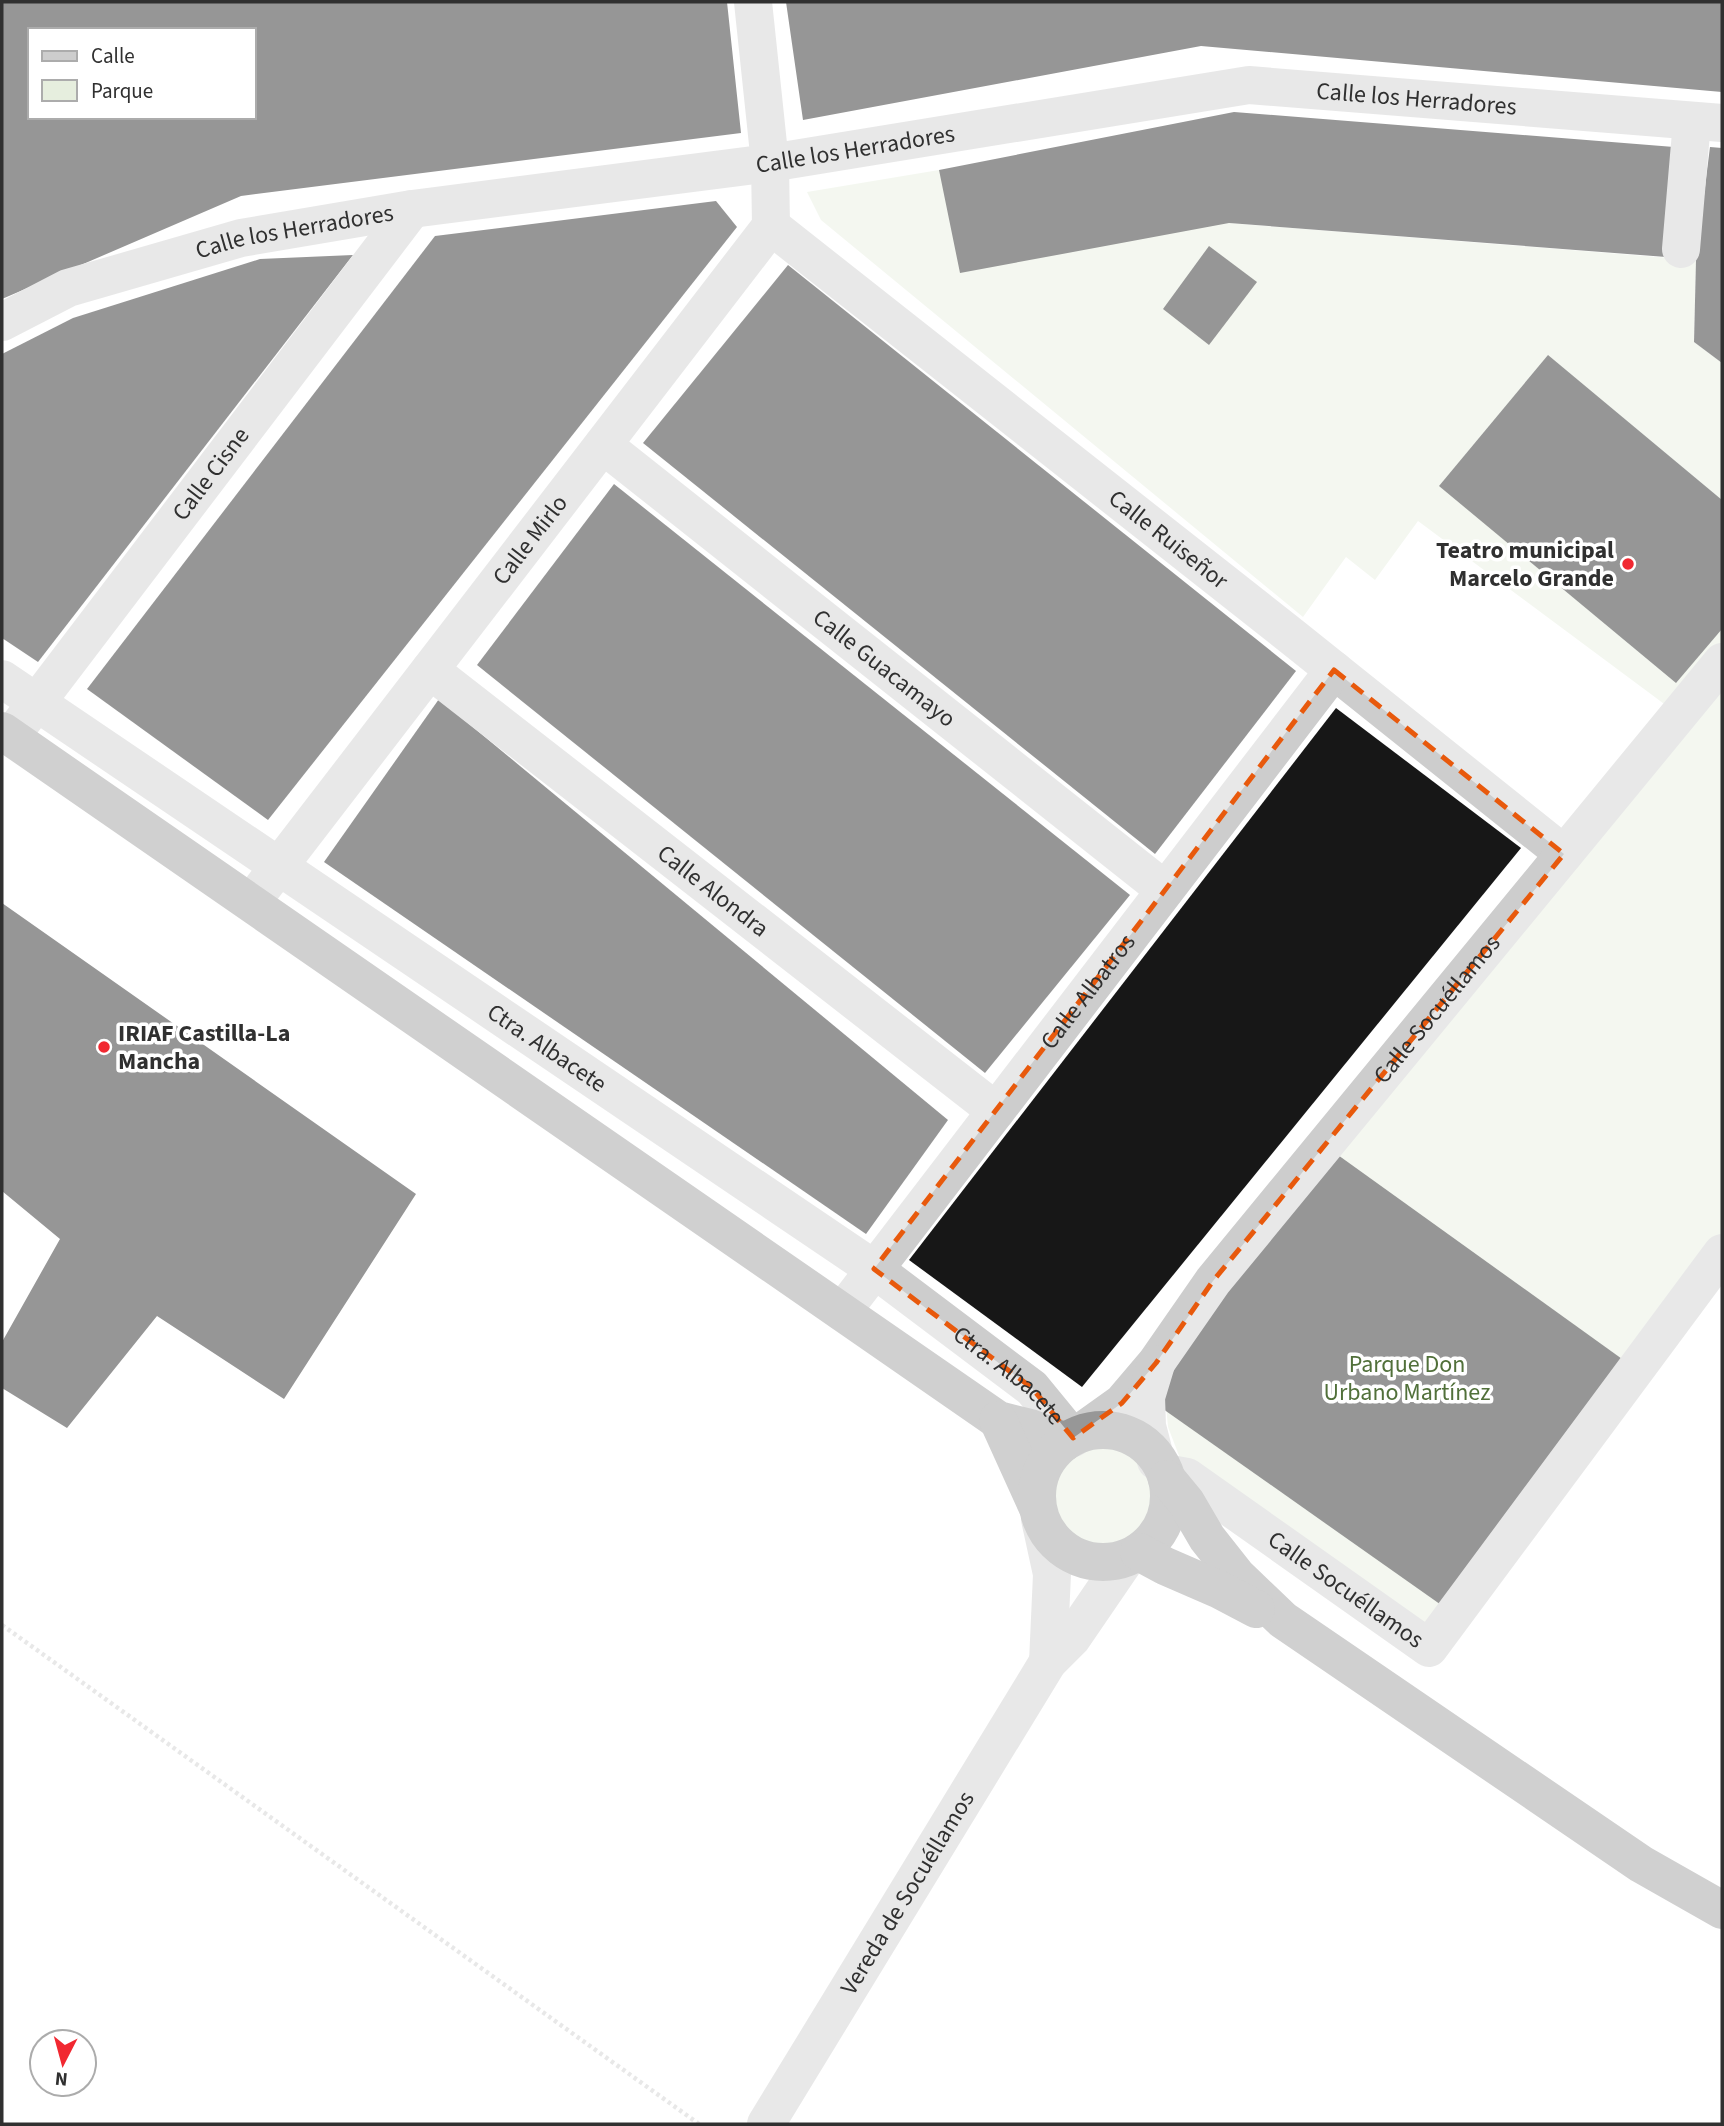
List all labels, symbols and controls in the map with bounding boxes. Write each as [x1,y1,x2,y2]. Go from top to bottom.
legend [28,28,256,119]
text: Calle [91,41,135,71]
street label: Calle los Herradores [1315,73,1518,124]
text: Parque [91,76,153,106]
street label: Calle los Herradores [754,116,957,182]
street label: Calle los Herradores [191,195,396,268]
street label: Calle Cisne [163,420,258,528]
street label: Calle Ruiseñor [1101,481,1236,598]
street label: Calle Mirlo [484,487,576,592]
place label: Teatro municipal Marcelo Grande [1436,533,1614,596]
marker: Teatro municipal Marcelo Grande [1620,556,1636,572]
street label: Calle Guacamayo [805,600,963,736]
street label: Calle Alondra [650,836,777,945]
street label: Calle Albatros [1032,926,1144,1057]
street label: Calle Socuéllamos [1365,927,1509,1091]
street label: Ctra. Albacete [480,995,614,1101]
place label: IRIAF Castilla-La Mancha [118,1016,290,1079]
marker: IRIAF Castilla-La Mancha [96,1039,112,1055]
street label: Ctra. Albacete [946,1317,1073,1433]
park label: Parque Don Urbano Martínez [1324,1347,1490,1410]
street label: Calle Socuéllamos [1261,1522,1431,1657]
street label: Vereda de Socuéllamos [831,1784,983,2001]
north arrow [28,2028,98,2098]
text: N [54,2064,69,2093]

